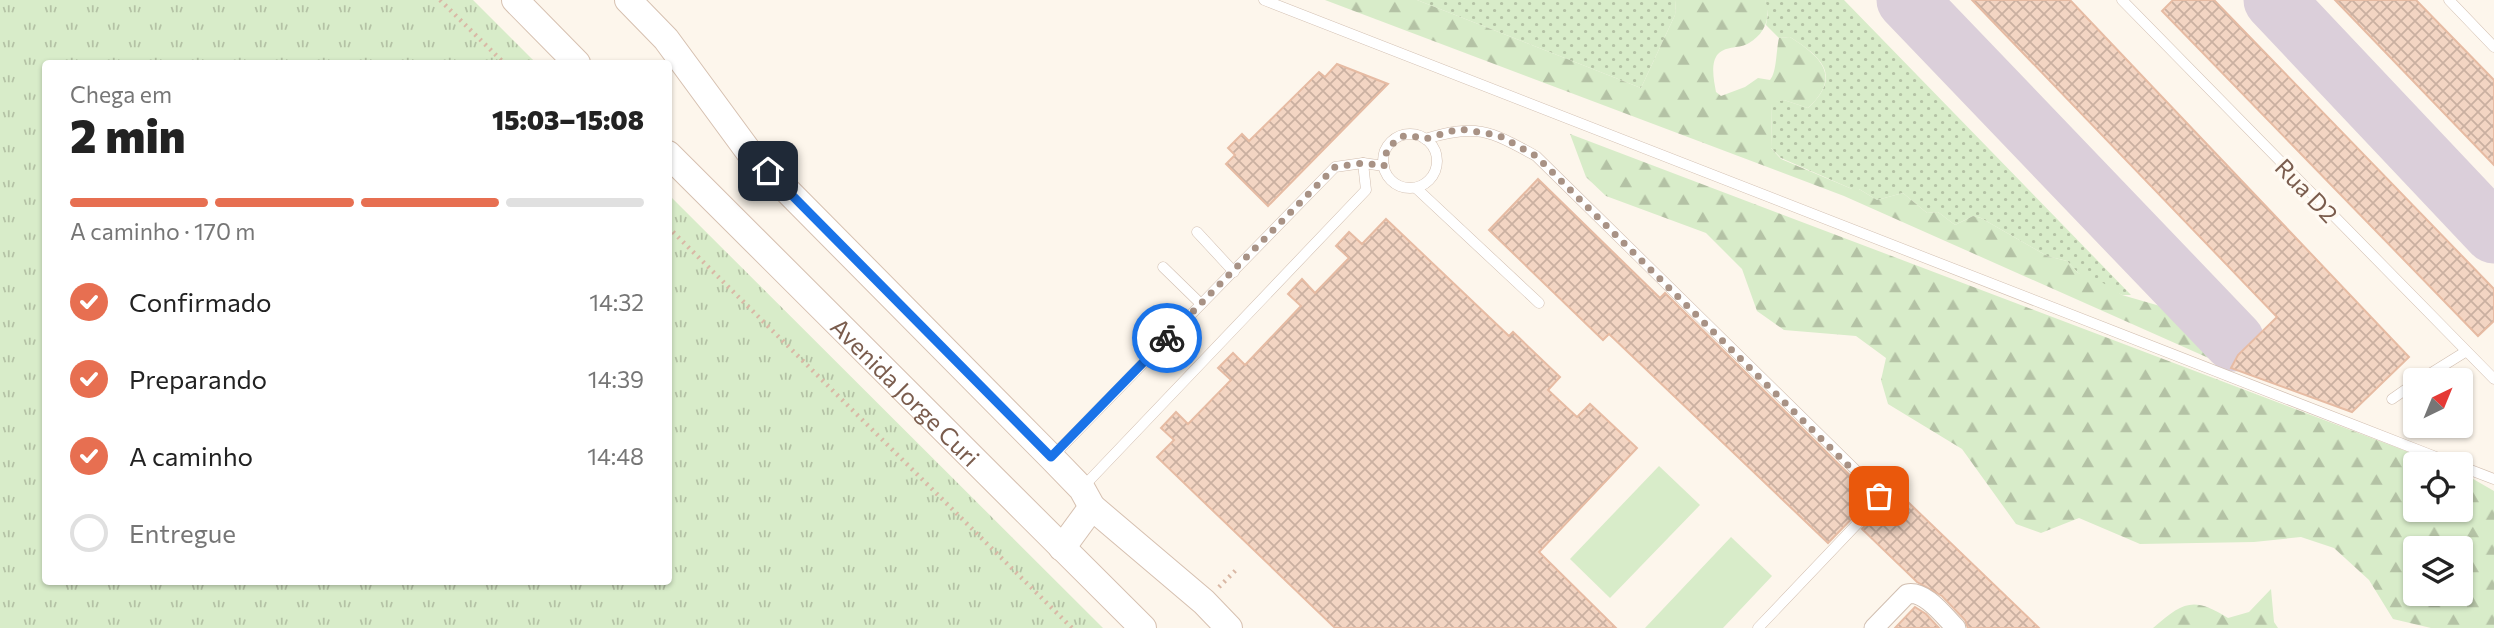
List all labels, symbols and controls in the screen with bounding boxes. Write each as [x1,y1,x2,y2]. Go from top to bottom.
text: Chega em [70,80,172,108]
text: 15:03–15:08 [492,104,644,135]
text: 2 min [70,106,186,162]
pin [738,141,798,201]
icon: home [749,152,787,190]
street label: Rua D2 [2270,152,2344,228]
text: A caminho · 170 m [70,217,255,245]
icon: check [70,283,108,321]
text: Confirmado [129,286,271,317]
text: 14:32 [589,288,644,316]
courier [1132,303,1202,373]
street label: Avenida Jorge Curi [826,311,986,471]
icon: bike [1148,319,1186,357]
icon: check [70,360,108,398]
text: Preparando [129,363,267,394]
text: 14:39 [588,365,644,393]
north arrow [2403,368,2473,438]
map controls [2403,368,2473,606]
icon: check [70,437,108,475]
text: A caminho [129,440,253,471]
text: 14:48 [587,442,644,470]
button: locate [2403,452,2473,522]
pin [1849,466,1909,526]
icon: bag [1860,477,1898,515]
text: Entregue [129,517,236,548]
button: layers [2403,536,2473,606]

